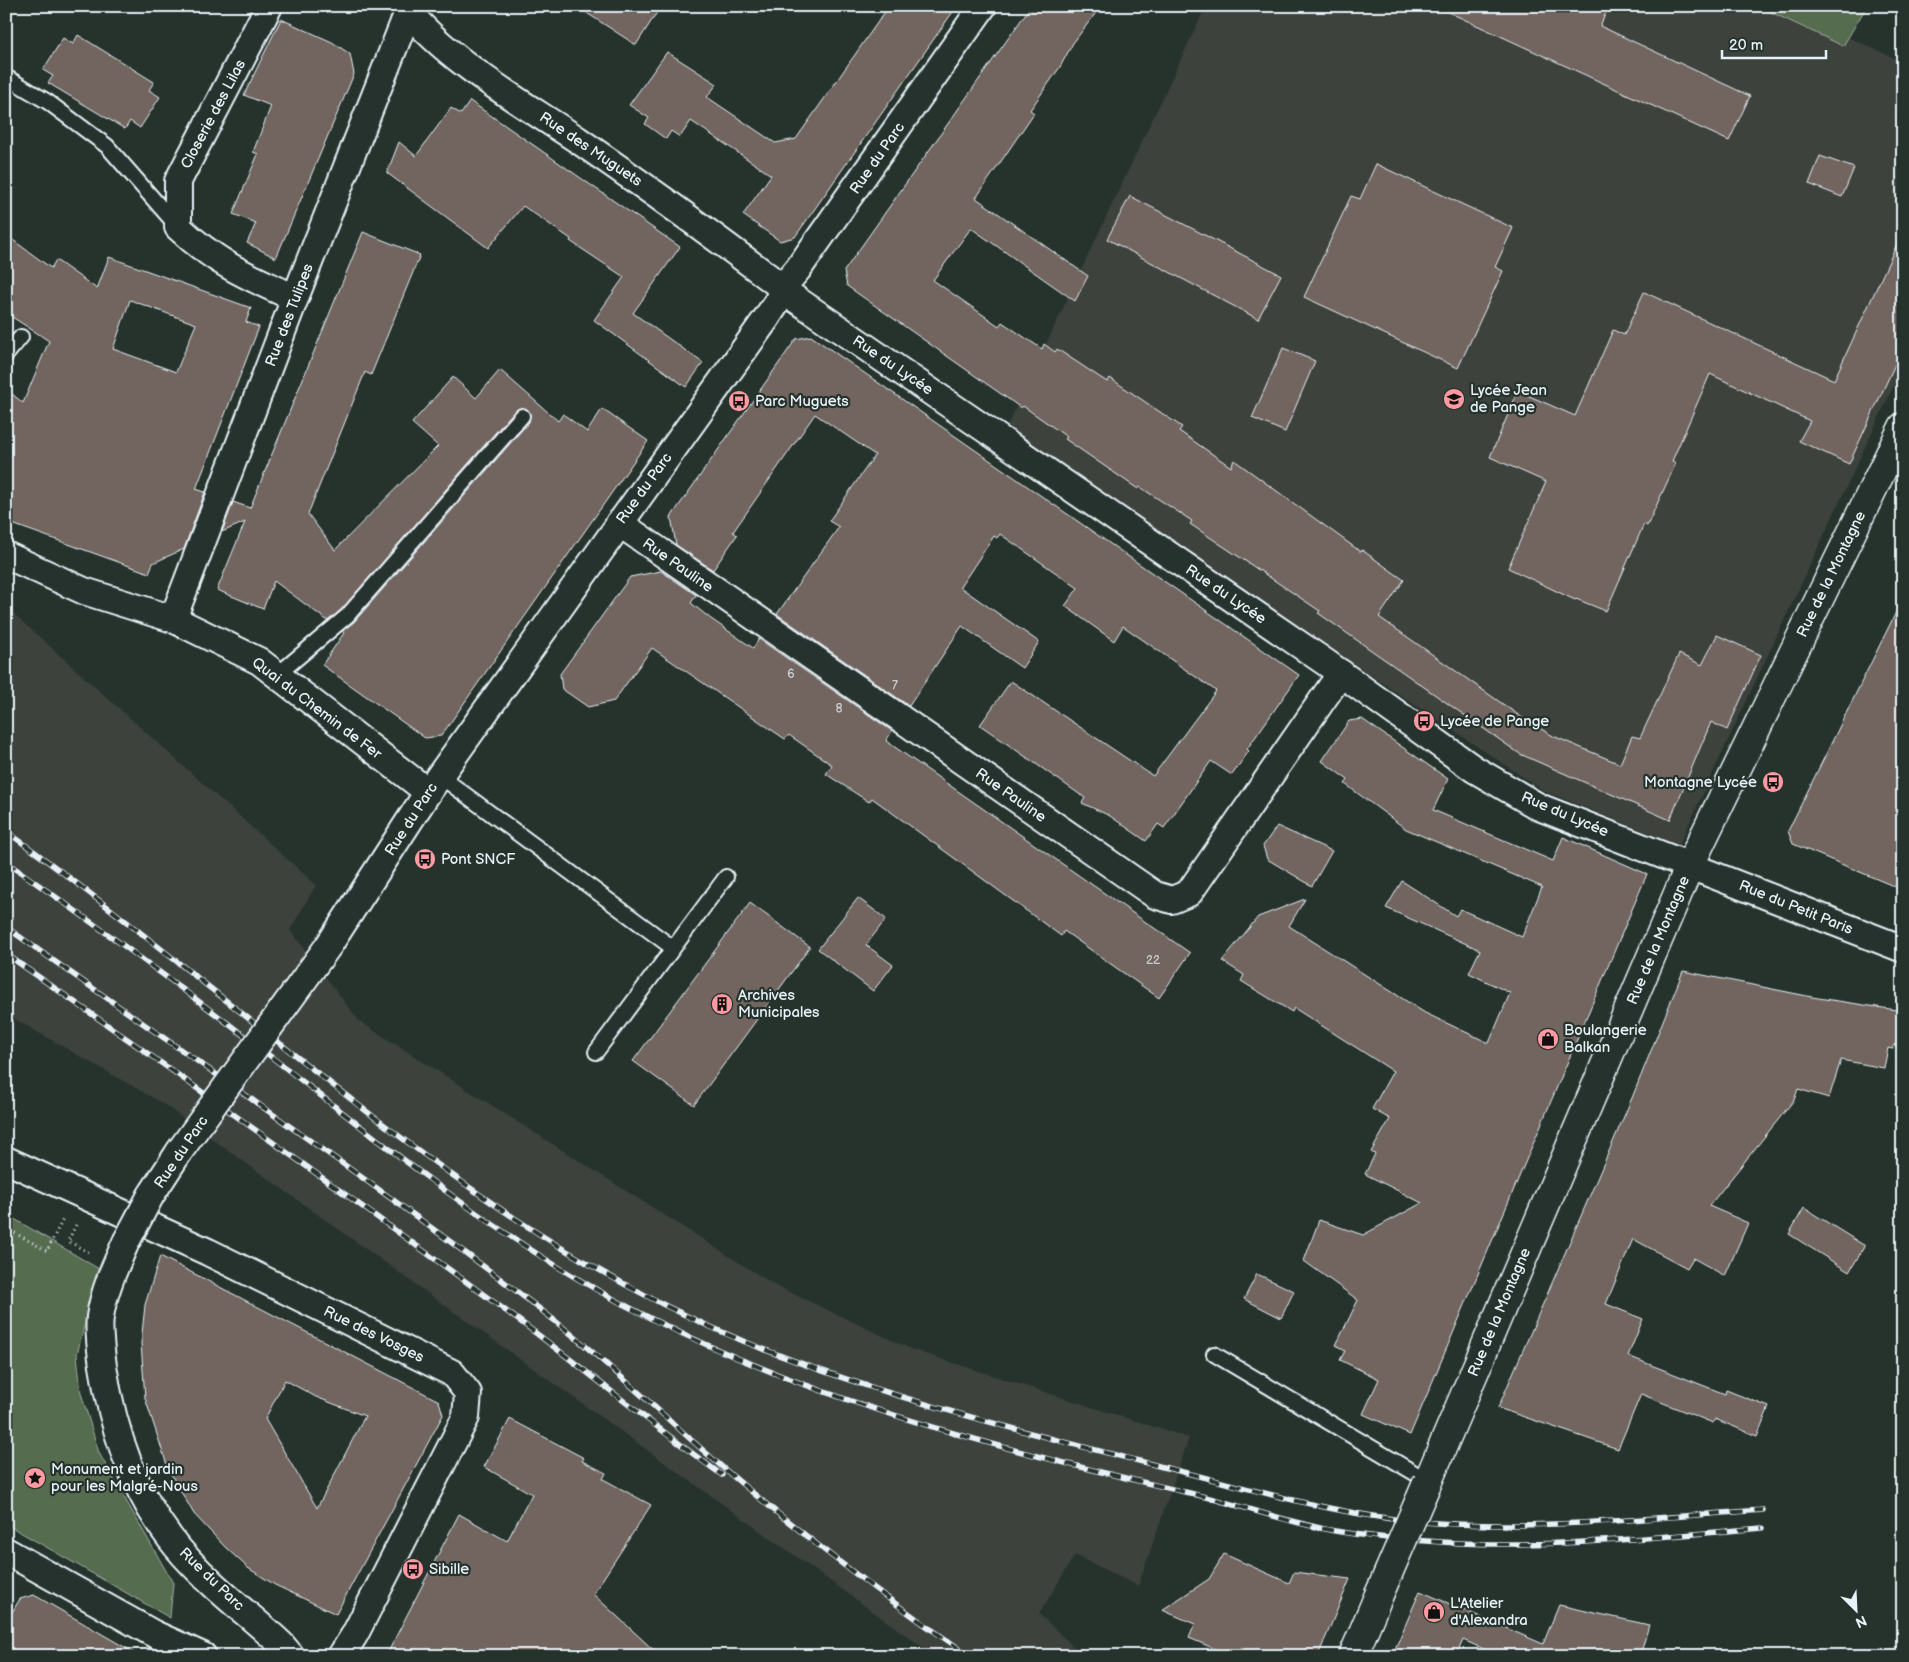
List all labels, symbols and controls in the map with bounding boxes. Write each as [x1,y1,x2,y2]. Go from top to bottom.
scale bar [1722,28,1825,60]
text: 20 m [1729,36,1763,55]
street label: Closerie des Lilas [177,56,250,172]
street label: Rue des Muguets [536,108,646,191]
street label: Rue du Parc [846,119,909,198]
street label: Rue des Tulipes [261,261,318,369]
street label: Rue du Lycée [849,331,937,399]
place label: Lycée Jean de Pange [1470,381,1547,417]
school or university icon: Lycée Jean de Pange [1442,387,1466,411]
bus stop icon: Parc Muguets [727,389,751,413]
place label: Parc Muguets [755,392,849,411]
street label: Rue du Parc [612,449,677,528]
street label: Rue de la Montagne [1793,508,1870,640]
street label: Rue Pauline [639,534,717,597]
street label: Rue du Lycée [1182,560,1270,628]
street label: Quai du Chemin de Fer [248,653,386,764]
house number: 6 [787,667,795,682]
house number: 7 [892,678,898,693]
house number: 8 [836,701,843,716]
bus stop icon: Lycée de Pange [1412,709,1436,733]
place label: Lycée de Pange [1440,712,1549,731]
street label: Rue Pauline [972,764,1050,827]
bus stop icon: Montagne Lycée [1761,770,1785,794]
place label: Montagne Lycée [1644,773,1757,792]
street label: Rue du Parc [381,779,442,859]
street label: Rue du Lycée [1518,787,1612,841]
bus stop icon: Pont SNCF [413,847,437,871]
place label: Pont SNCF [441,850,515,869]
street label: Rue de la Montagne [1623,873,1694,1007]
street label: Rue du Petit Paris [1736,876,1856,939]
house number: 22 [1146,953,1160,968]
place label: Archives Municipales [738,986,820,1022]
building icon: Archives Municipales [710,992,734,1016]
place label: Boulangerie Balkan [1564,1021,1647,1057]
shop icon: Boulangerie Balkan [1536,1027,1560,1051]
street label: Rue du Parc [150,1112,213,1192]
street label: Rue de la Montagne [1464,1245,1535,1379]
street label: Rue des Vosges [320,1302,428,1367]
place label: Monument et jardin pour les Malgré-Nous [51,1460,198,1496]
place icon: Monument et jardin pour les Malgré-Nous [23,1466,47,1490]
street label: Rue du Parc [175,1544,248,1615]
bus stop icon: Sibille [401,1557,425,1581]
place label: Sibille [429,1560,469,1579]
north arrow [1832,1584,1882,1634]
place label: L'Atelier d'Alexandra [1450,1594,1528,1630]
shop icon: L'Atelier d'Alexandra [1422,1600,1446,1624]
text: N [1853,1612,1869,1631]

